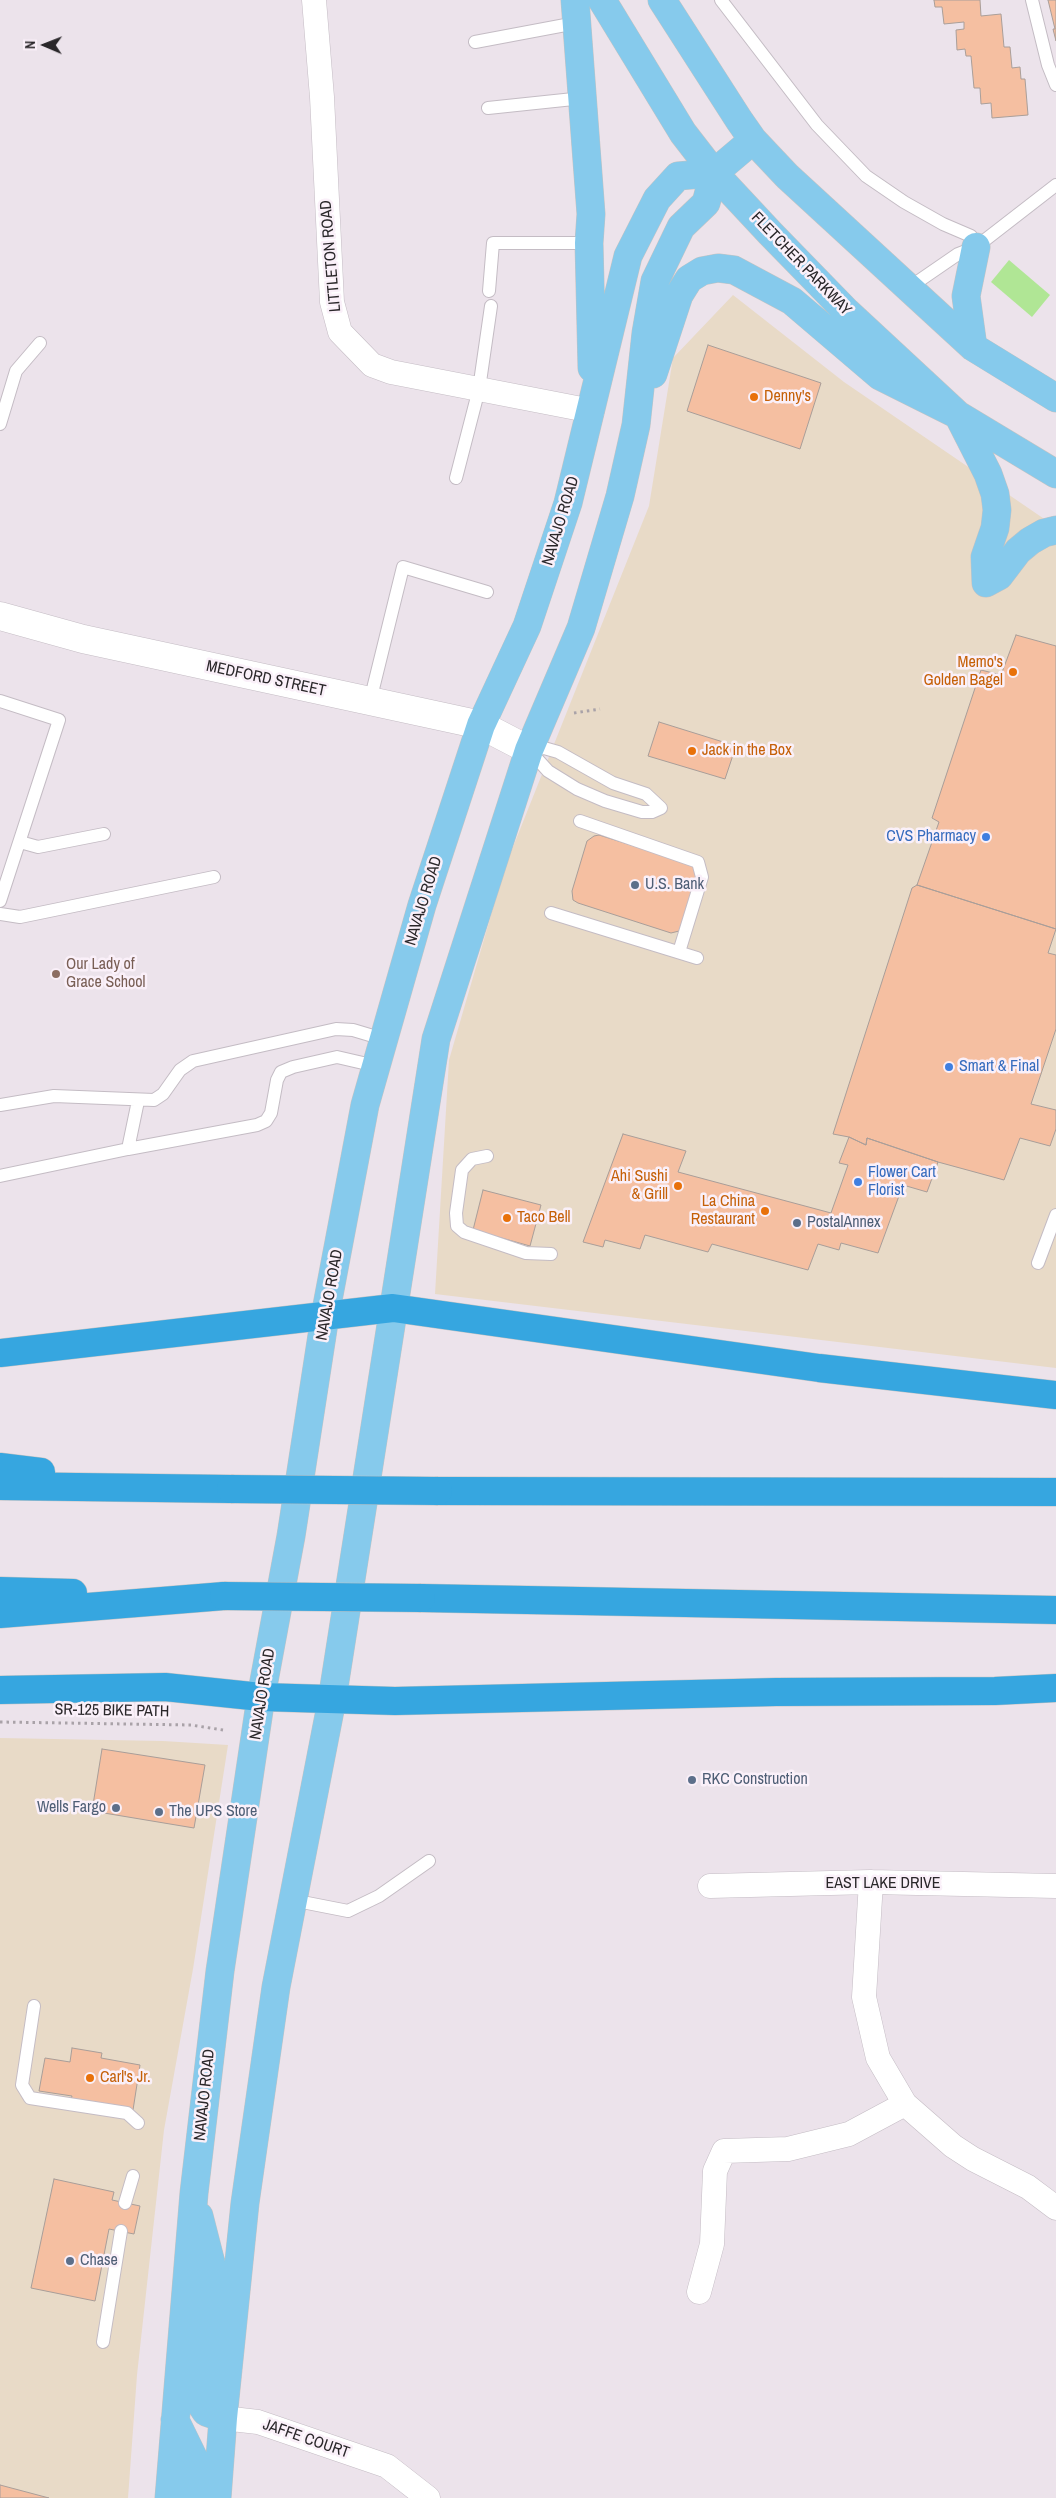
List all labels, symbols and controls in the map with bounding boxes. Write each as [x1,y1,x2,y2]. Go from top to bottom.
north arrow [20,20,70,70]
text: N [21,40,39,49]
street label: LITTLETON ROAD [317,199,345,313]
street label: FLETCHER PARKWAY [747,208,855,320]
place label: Denny's [764,387,811,407]
marker: Denny's [748,391,760,403]
street label: NAVAJO ROAD [538,474,584,568]
place label: Memo's Golden Bagel [923,653,1003,691]
street label: MEDFORD STREET [204,657,328,701]
marker: Memo's Golden Bagel [1007,666,1019,678]
place label: Jack in the Box [702,741,792,761]
marker: Jack in the Box [686,745,698,757]
place label: CVS Pharmacy [886,827,976,847]
marker: CVS Pharmacy [980,831,992,843]
street label: NAVAJO ROAD [401,854,447,948]
place label: U.S. Bank [645,875,704,895]
marker: U.S. Bank [629,879,641,891]
place label: Our Lady of Grace School [66,955,145,993]
marker: Our Lady of Grace School [50,968,62,980]
place label: Smart & Final [959,1057,1039,1077]
marker: Smart & Final [943,1061,955,1073]
place label: Flower Cart Florist [868,1163,936,1201]
place label: Ahi Sushi & Grill [611,1167,668,1205]
marker: Flower Cart Florist [852,1176,864,1188]
marker: Ahi Sushi & Grill [672,1180,684,1192]
place label: La China Restaurant [691,1192,755,1230]
marker: La China Restaurant [759,1205,771,1217]
place label: Taco Bell [517,1208,570,1228]
marker: Taco Bell [501,1212,513,1224]
place label: PostalAnnex [807,1213,881,1233]
marker: PostalAnnex [791,1217,803,1229]
street label: NAVAJO ROAD [313,1248,347,1342]
street label: NAVAJO ROAD [246,1647,280,1741]
street label: SR-125 BIKE PATH [54,1700,170,1722]
place label: RKC Construction [702,1770,808,1790]
marker: RKC Construction [686,1774,698,1786]
place label: Wells Fargo [37,1798,106,1818]
marker: Wells Fargo [110,1802,122,1814]
place label: The UPS Store [169,1802,257,1822]
marker: The UPS Store [153,1806,165,1818]
street label: EAST LAKE DRIVE [825,1874,941,1894]
street label: NAVAJO ROAD [191,2048,219,2142]
place label: Carl's Jr. [100,2068,151,2088]
marker: Carl's Jr. [84,2072,96,2084]
place label: Chase [80,2251,118,2271]
marker: Chase [64,2255,76,2267]
street label: JAFFE COURT [260,2415,352,2463]

